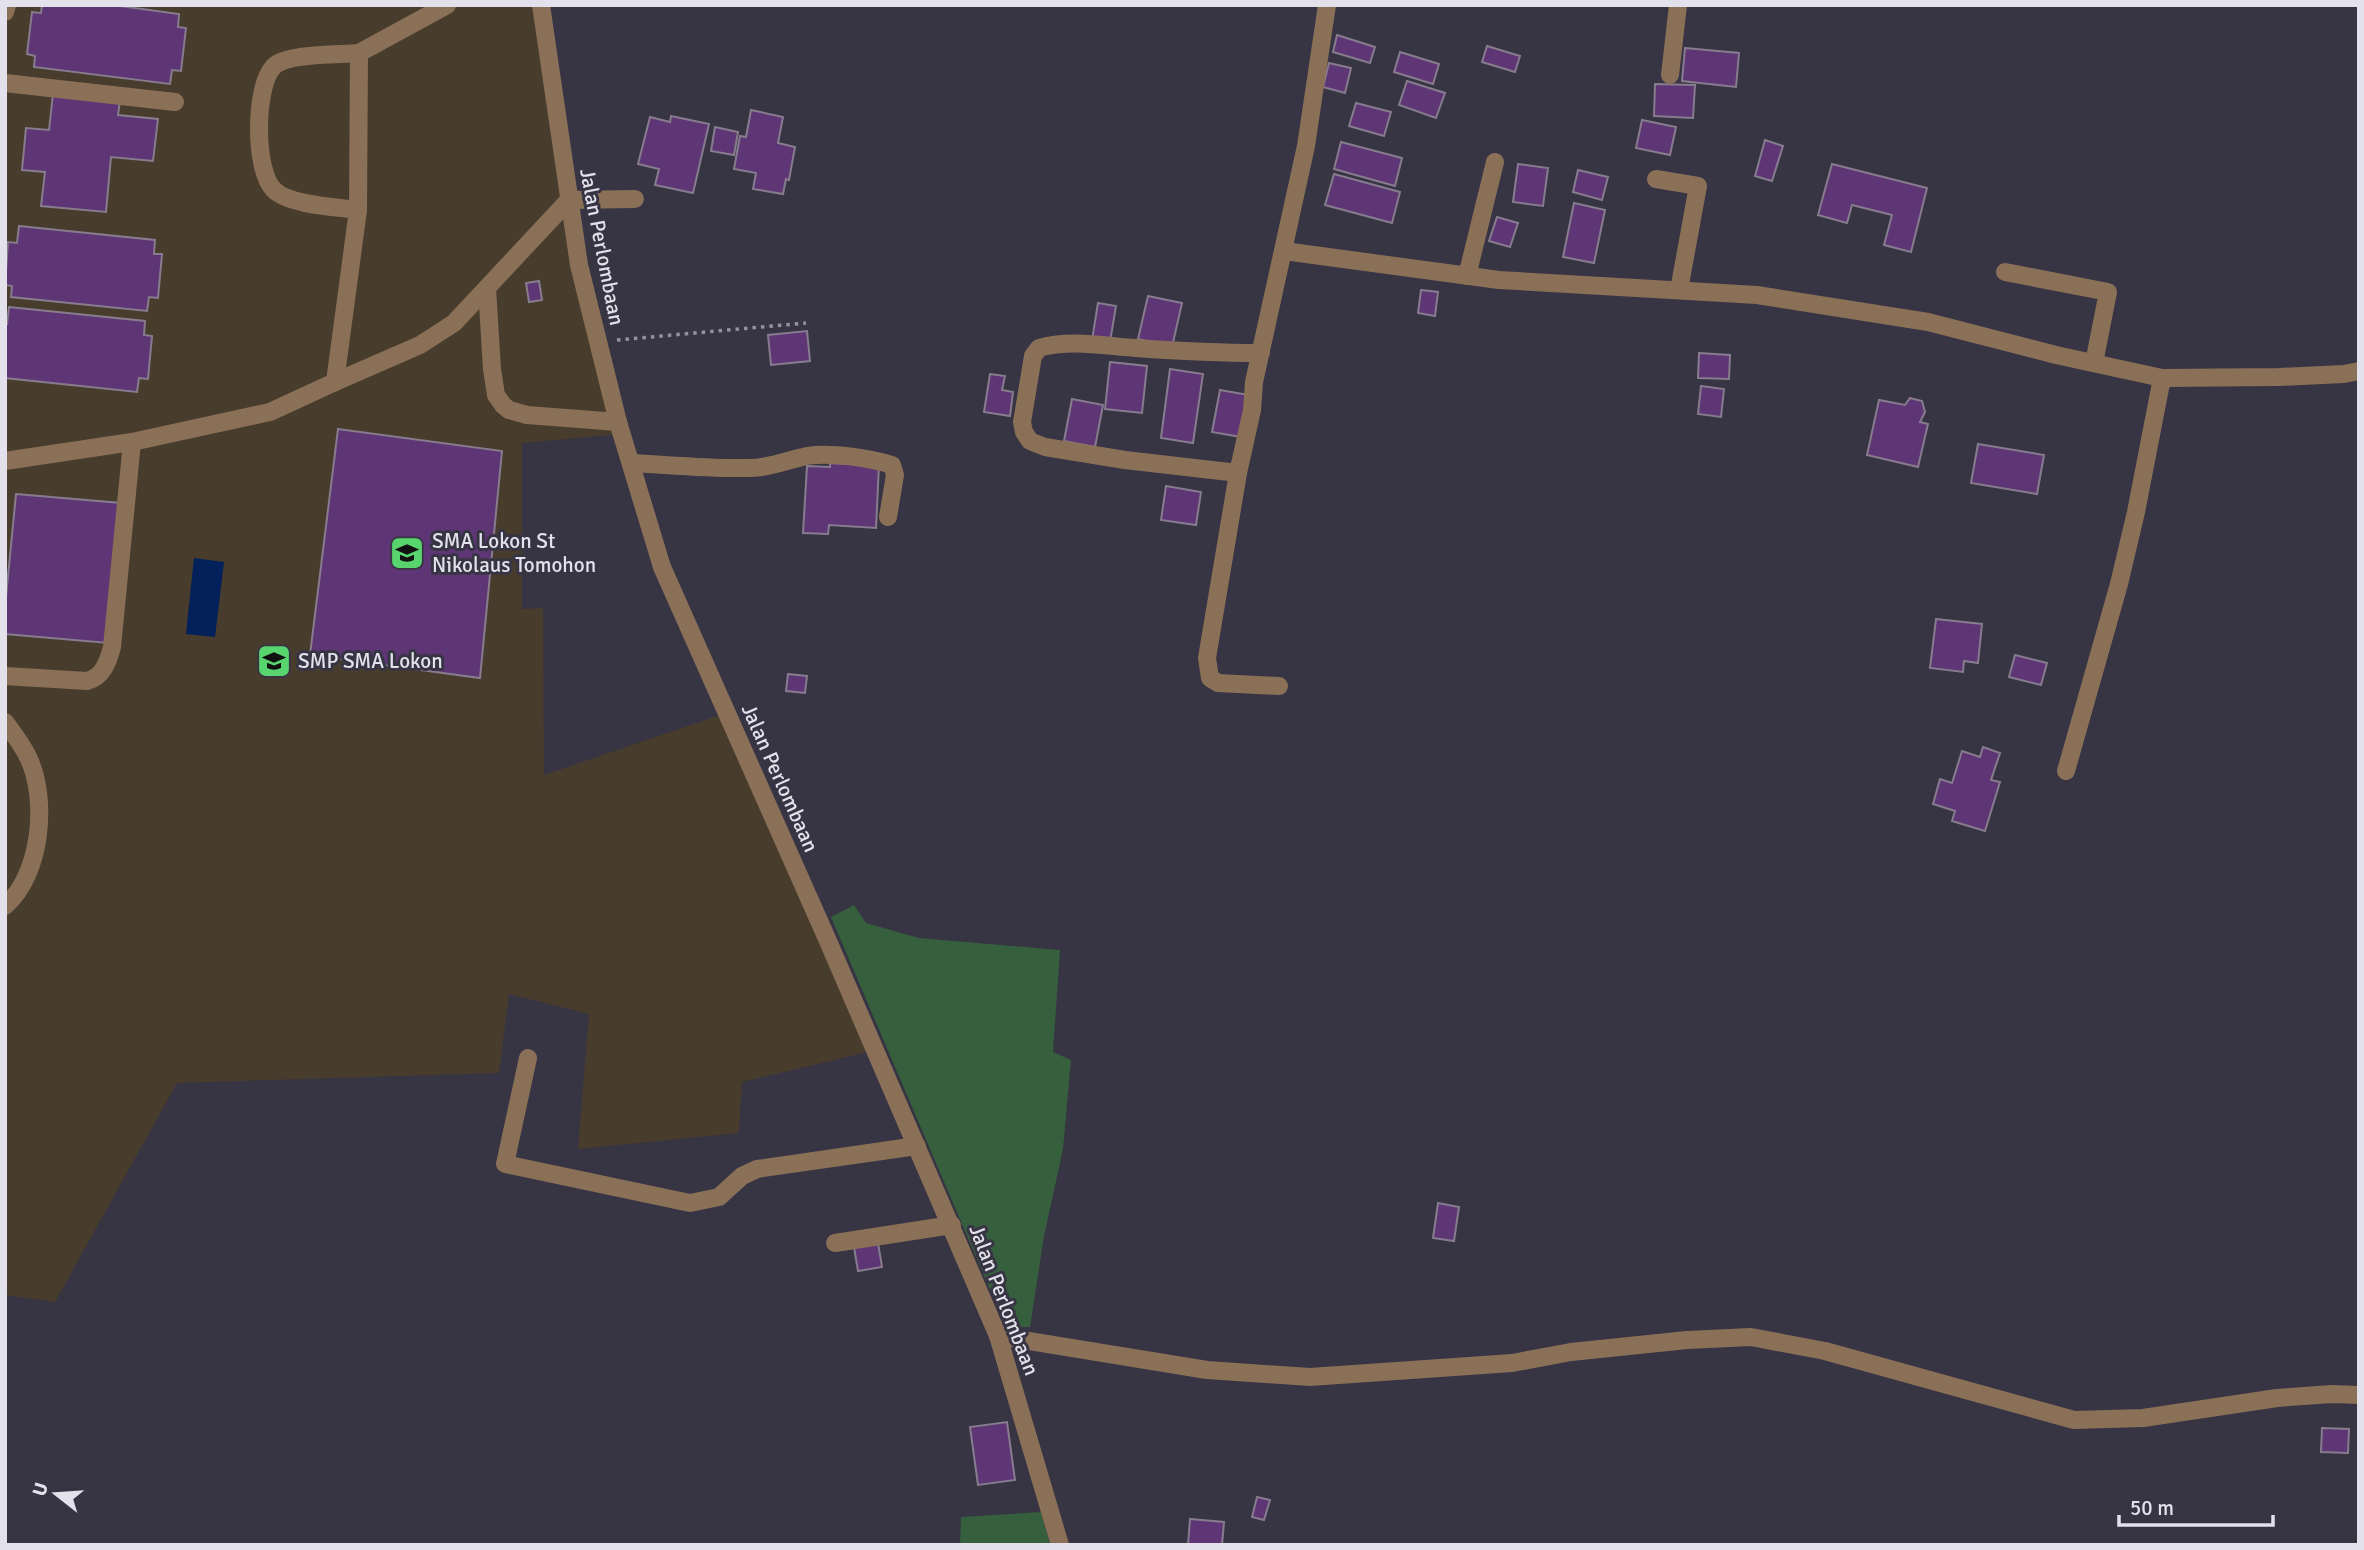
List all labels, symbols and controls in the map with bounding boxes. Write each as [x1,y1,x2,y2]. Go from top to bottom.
street label: Jalan Perlombaan [574,166,630,328]
place label: SMA Lokon St Nikolaus Tomohon [432,528,596,578]
school or university icon: SMA Lokon St Nikolaus Tomohon [388,534,426,572]
school or university icon: SMP SMA Lokon [255,642,293,680]
place label: SMP SMA Lokon [298,648,443,674]
street label: Jalan Perlombaan [736,700,824,856]
street label: Jalan Perlombaan [963,1221,1045,1379]
north arrow [21,1459,91,1529]
text: U [27,1480,54,1499]
scale bar [2119,1484,2273,1528]
text: 50 m [2130,1495,2174,1521]

